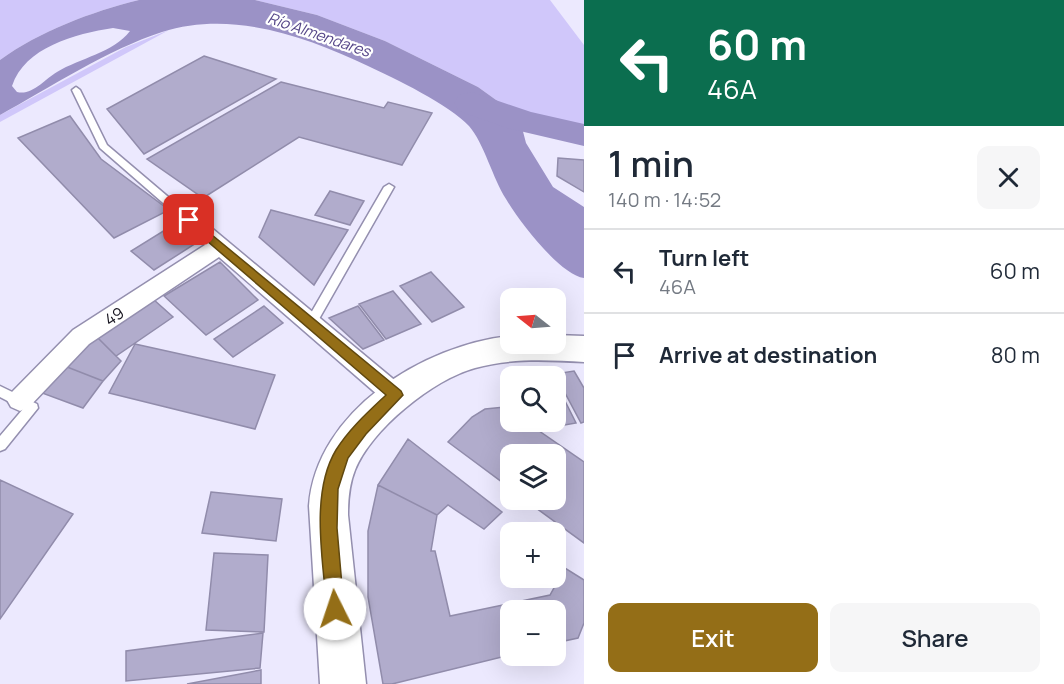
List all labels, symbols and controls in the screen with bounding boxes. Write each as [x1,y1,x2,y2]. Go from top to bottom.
water label: Río Almendares [265,7,374,62]
text: 60 m [707,15,807,73]
icon: left [608,24,686,102]
text: 46A [707,70,757,107]
text: 1 min [608,139,694,188]
button: close [977,146,1040,209]
text: 140 m · 14:52 [608,186,721,213]
pin [163,194,214,245]
icon: arrive [172,203,205,236]
text: Turn left [659,243,749,273]
icon: left [608,255,641,288]
text: 60 m [990,256,1040,286]
text: 46A [659,273,696,300]
north arrow [500,288,566,354]
map controls [500,288,566,666]
street label: 49 [100,302,128,330]
icon: arrive [608,339,641,372]
text: Arrive at destination [659,340,877,370]
text: 80 m [991,340,1040,370]
button: search [500,366,566,432]
button: layers [500,444,566,510]
button: + [500,522,566,588]
position arrow [303,577,367,641]
button: − [500,600,566,666]
button: Exit [608,603,818,672]
button: Share [830,603,1040,672]

